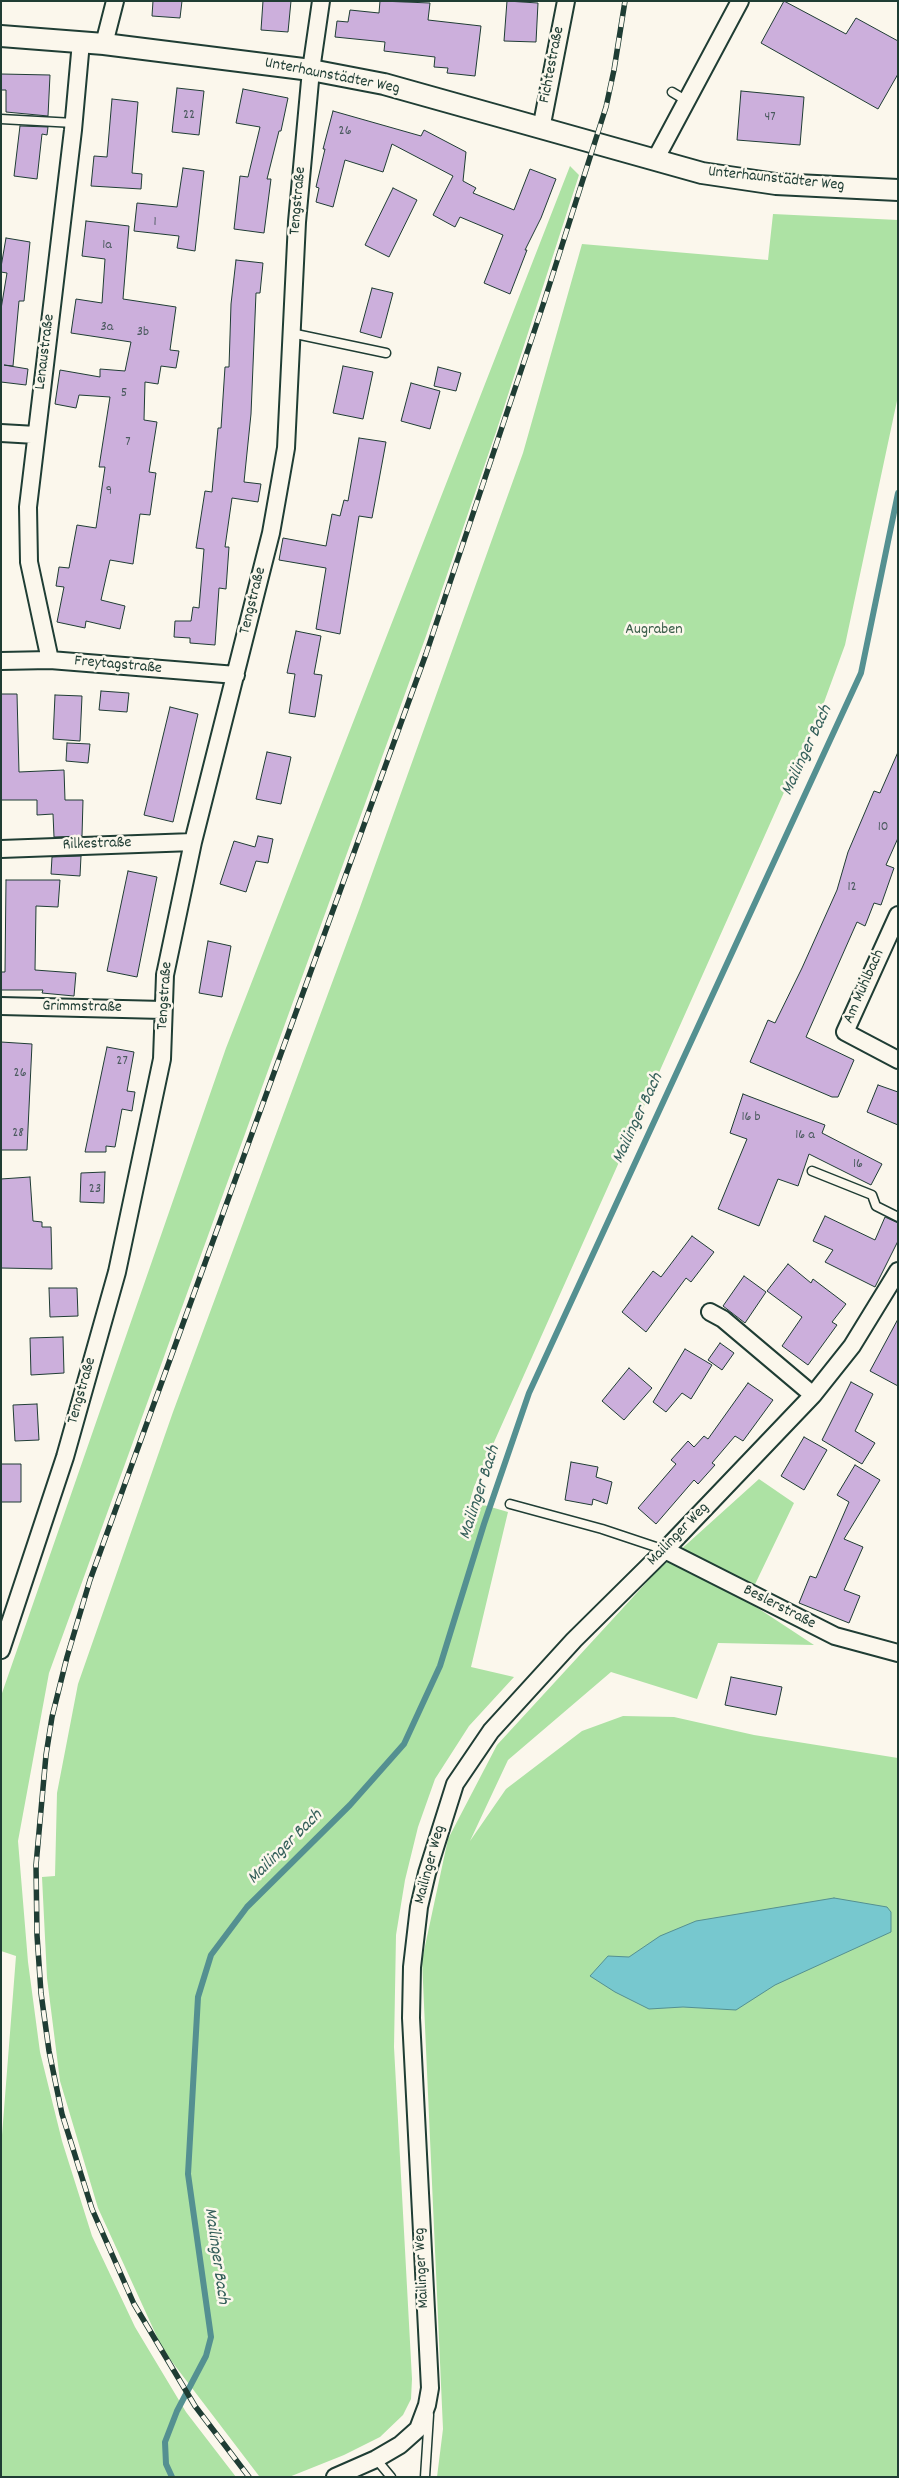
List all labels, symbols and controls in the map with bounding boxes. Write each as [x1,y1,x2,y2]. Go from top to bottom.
street label: Fichtestraße [536,25,570,105]
street label: Unterhaunstädter Weg [263,55,401,99]
house number: 22 [183,108,195,124]
house number: 47 [764,110,776,126]
house number: 26 [339,124,351,140]
street label: Unterhaunstädter Weg [707,163,845,197]
street label: Tengstraße [286,166,312,236]
house number: 1 [153,215,157,231]
house number: 1a [102,238,112,254]
street label: Lenaustraße [32,313,60,391]
house number: 3a [101,320,113,336]
house number: 3b [137,325,149,341]
house number: 5 [121,386,127,402]
house number: 7 [125,435,131,451]
house number: 9 [106,484,112,500]
street label: Tengstraße [236,565,272,637]
park label: Augraben [625,621,683,641]
street label: Freytagstraße [73,653,163,679]
water label: Mailinger Bach [778,702,838,800]
house number: 10 [878,820,888,836]
street label: Rilkestraße [62,834,132,856]
house number: 12 [847,880,857,896]
street label: Am Mühlbach [840,947,890,1027]
street label: Tengstraße [154,961,178,1031]
street label: Grimmstraße [42,998,122,1018]
house number: 27 [116,1054,128,1070]
house number: 26 [14,1066,26,1082]
water label: Mailinger Bach [609,1070,669,1168]
house number: 16 b [741,1110,761,1126]
house number: 28 [12,1126,24,1142]
house number: 16 a [795,1128,815,1144]
house number: 16 [853,1157,863,1173]
house number: 23 [89,1182,101,1198]
street label: Tengstraße [64,1355,102,1427]
water label: Mailinger Bach [456,1443,506,1543]
street label: Mailinger Weg [644,1499,714,1571]
street label: Beslerstraße [740,1582,818,1634]
water label: Mailinger Bach [244,1806,328,1890]
street label: Mailinger Weg [411,1823,451,1907]
water label: Mailinger Bach [198,2206,232,2306]
street label: Mailinger Weg [411,2227,435,2309]

